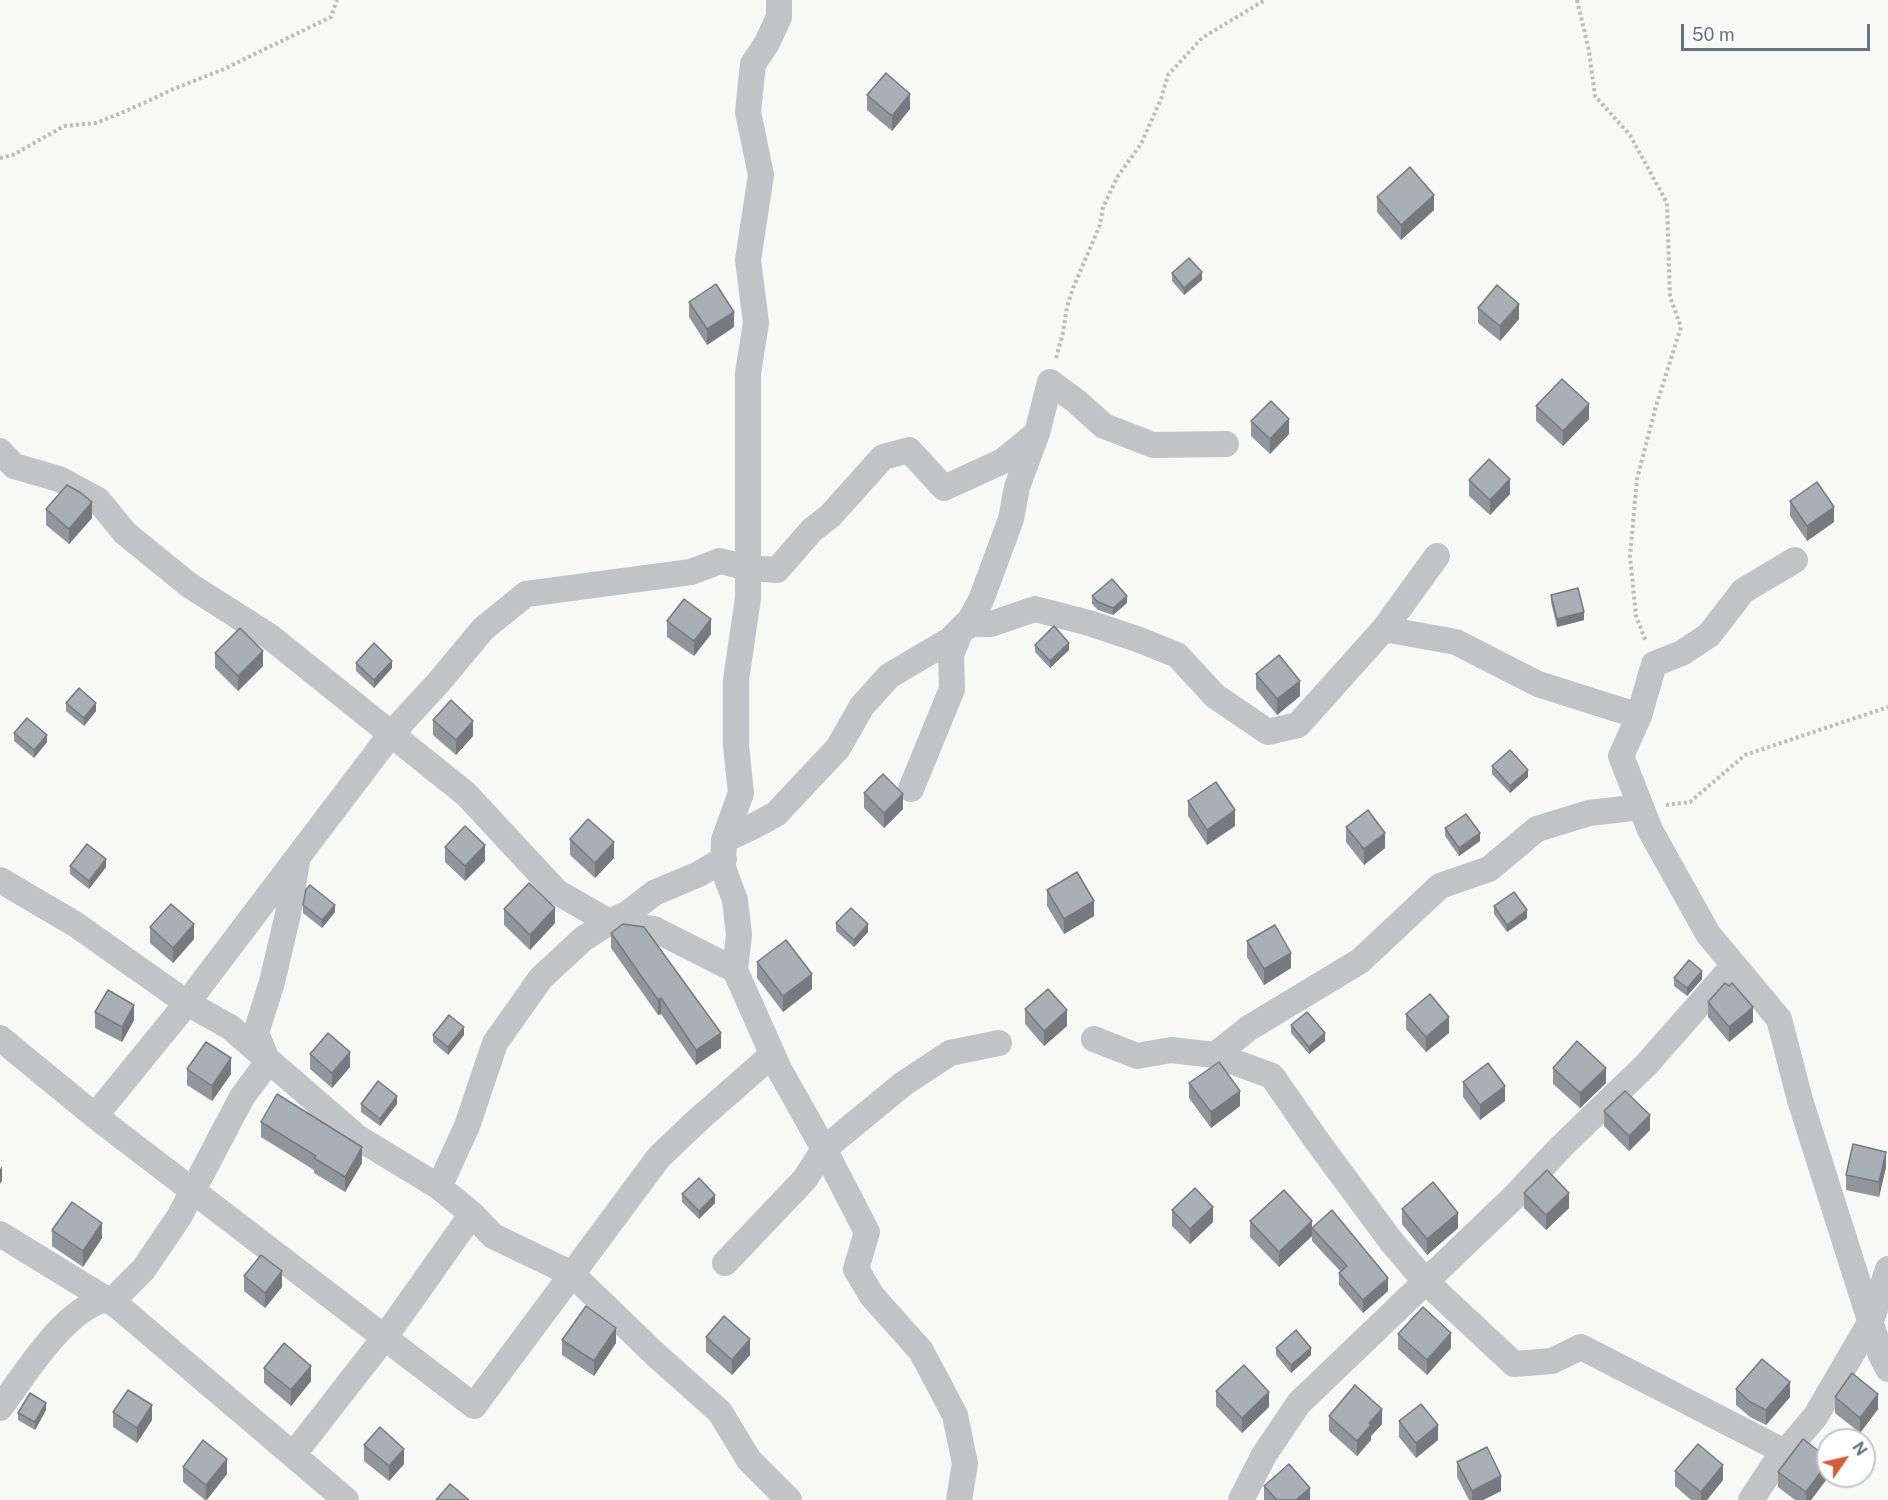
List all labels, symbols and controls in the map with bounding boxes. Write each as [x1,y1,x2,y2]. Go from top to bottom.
scale bar [1684,12,1873,50]
text: 50 m [1692,24,1735,45]
north arrow [1816,1428,1876,1488]
text: N [1848,1438,1871,1459]

